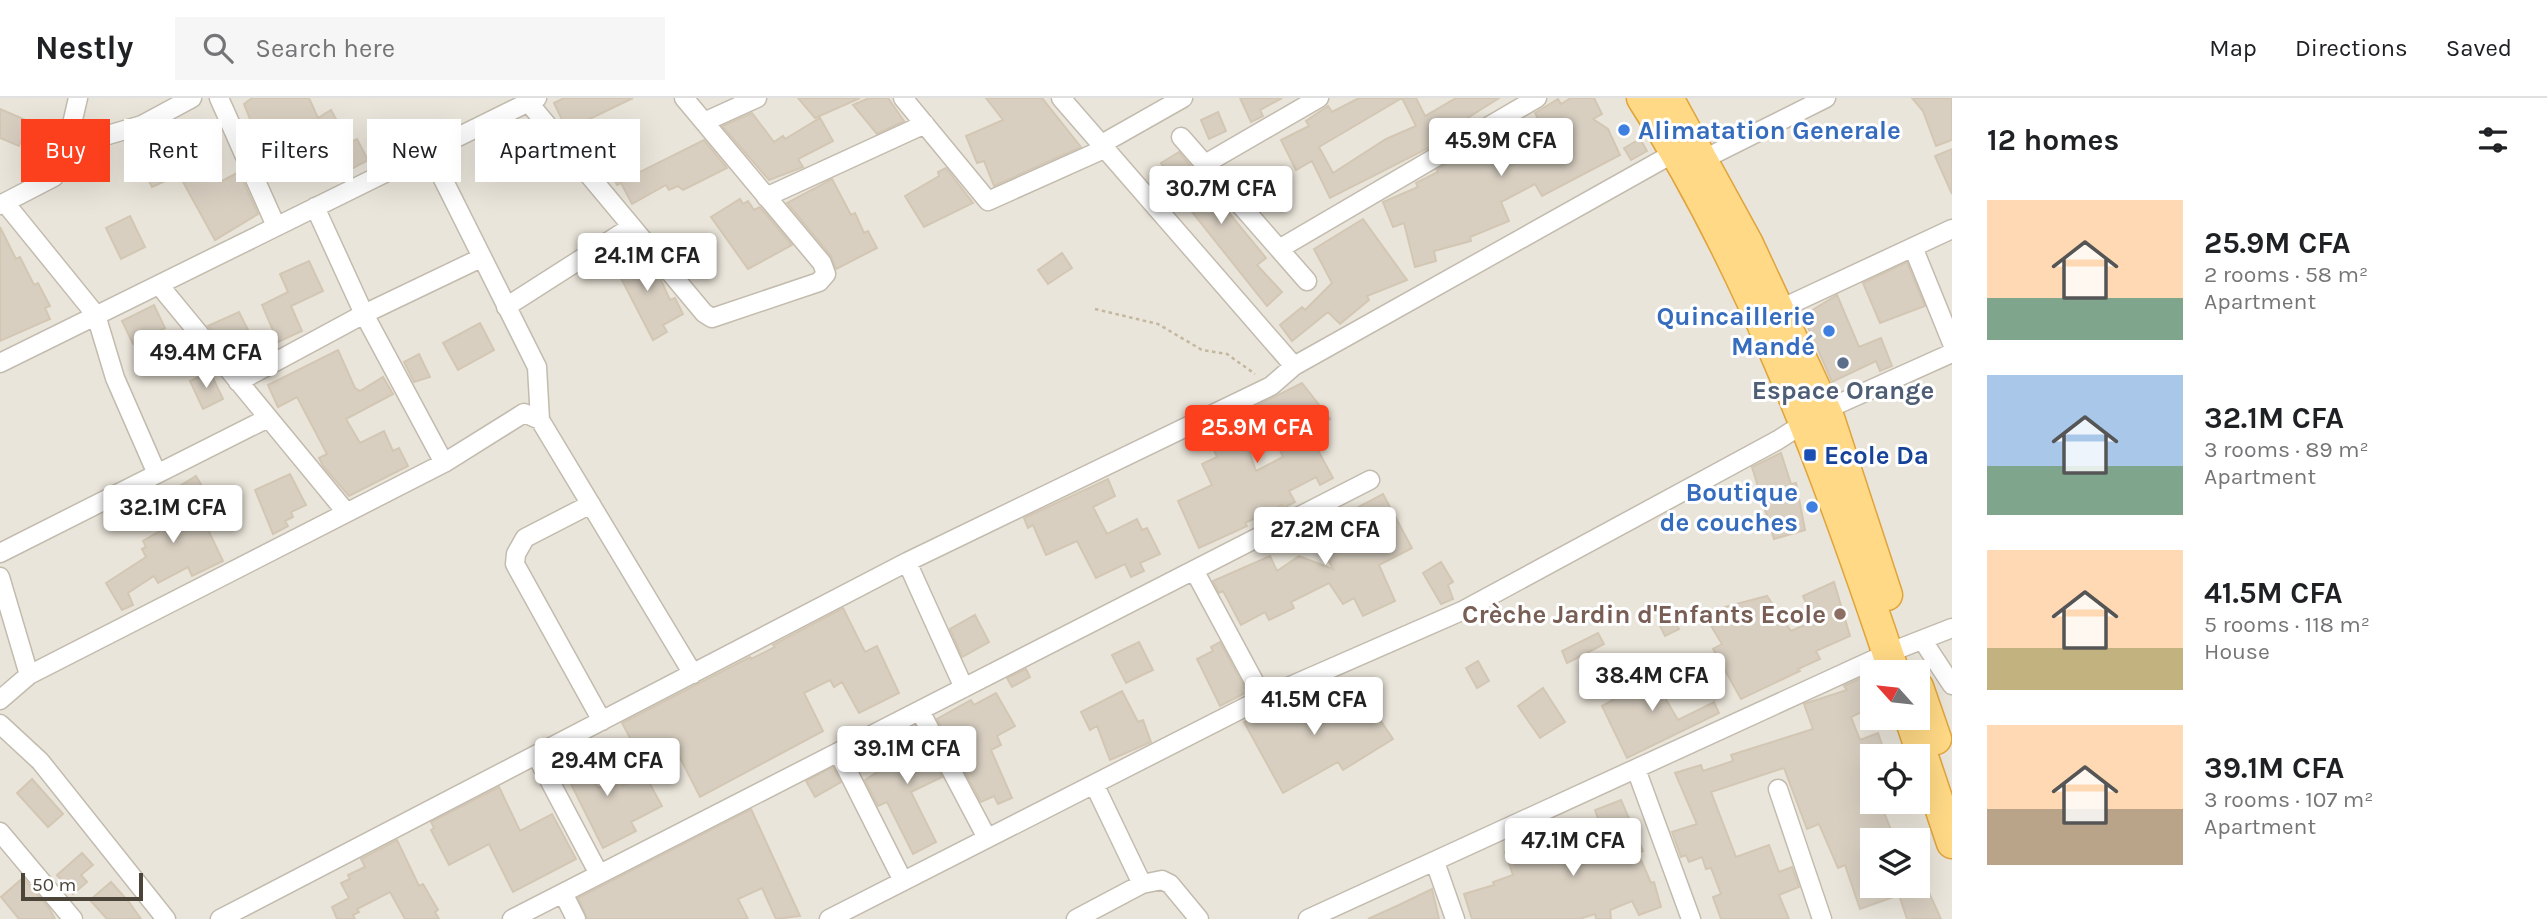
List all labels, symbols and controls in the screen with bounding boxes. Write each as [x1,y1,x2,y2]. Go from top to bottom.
search box [175,17,665,80]
text: Nestly [35,29,133,67]
icon: search [199,29,237,67]
text: Search here [255,33,395,64]
text: Map [2209,34,2257,62]
text: Directions [2295,34,2408,62]
text: Saved [2446,34,2512,62]
place label: Alimatation Generale [1638,115,1901,146]
pin: 45.9M CFA [1421,118,1581,178]
chip: Buy [21,119,110,182]
chip: Rent [124,119,222,182]
chip: Filters [236,119,353,182]
chip: New [367,119,461,182]
chip: Apartment [475,119,640,182]
icon: filters [2474,121,2512,159]
marker: Alimatation Generale [1616,122,1632,138]
text: 12 homes [1987,122,2119,158]
text: 45.9M CFA [1445,127,1557,154]
pin: 30.7M CFA [1141,166,1301,226]
text: 30.7M CFA [1165,175,1277,202]
text: 25.9M CFA [2204,225,2350,261]
icon: home [2043,228,2127,312]
pin: 24.1M CFA [567,234,727,293]
text: 24.1M CFA [594,242,700,269]
text: 2 rooms · 58 m² [2204,261,2368,288]
text: Apartment [2204,288,2316,315]
place label: Quincaillerie Mandé [1657,301,1815,362]
marker: Quincaillerie Mandé [1821,323,1837,339]
pin: 49.4M CFA [126,330,286,390]
text: 49.4M CFA [150,339,262,366]
marker: Espace Orange [1835,355,1851,371]
place label: Espace Orange [1752,375,1934,406]
text: 32.1M CFA [2204,400,2344,436]
icon: home [2043,403,2127,487]
pin: 25.9M CFA [1177,406,1337,465]
text: 25.9M CFA [1201,414,1313,441]
text: 3 rooms · 89 m² [2204,436,2369,463]
place label: Ecole Da [1824,440,1929,471]
marker: Ecole Da [1802,447,1818,463]
text: Apartment [2204,463,2316,490]
place label: Boutique de couches [1659,477,1798,538]
pin: 32.1M CFA [93,486,253,545]
text: 32.1M CFA [119,494,227,521]
marker: Boutique de couches [1804,499,1820,515]
pin: 27.2M CFA [1245,508,1405,567]
text: 27.2M CFA [1270,516,1380,543]
text: 41.5M CFA [2204,575,2343,611]
icon: home [2043,578,2127,662]
place label: Crèche Jardin d'Enfants Ecole [1462,599,1826,630]
marker: Crèche Jardin d'Enfants Ecole [1832,606,1848,622]
text: 5 rooms · 118 m² [2204,611,2370,638]
text: House [2204,638,2270,665]
pin: 38.4M CFA [1572,654,1732,713]
north arrow [1860,660,1930,730]
map controls [1860,660,1930,898]
text: 38.4M CFA [1595,662,1709,689]
pin: 41.5M CFA [1234,678,1394,737]
text: 41.5M CFA [1261,686,1367,713]
pin: 39.1M CFA [827,726,987,786]
text: 39.1M CFA [853,735,961,762]
pin: 29.4M CFA [527,738,687,798]
button: locate [1860,744,1930,814]
text: 29.4M CFA [551,747,663,774]
text: 39.1M CFA [2204,750,2344,786]
icon: home [2043,753,2127,837]
text: 3 rooms · 107 m² [2204,786,2373,813]
text: Apartment [2204,813,2316,840]
pin: 47.1M CFA [1493,818,1653,878]
text: 47.1M CFA [1521,827,1625,854]
button: layers [1860,828,1930,898]
scale bar [21,870,144,902]
text: 50 m [32,874,76,896]

